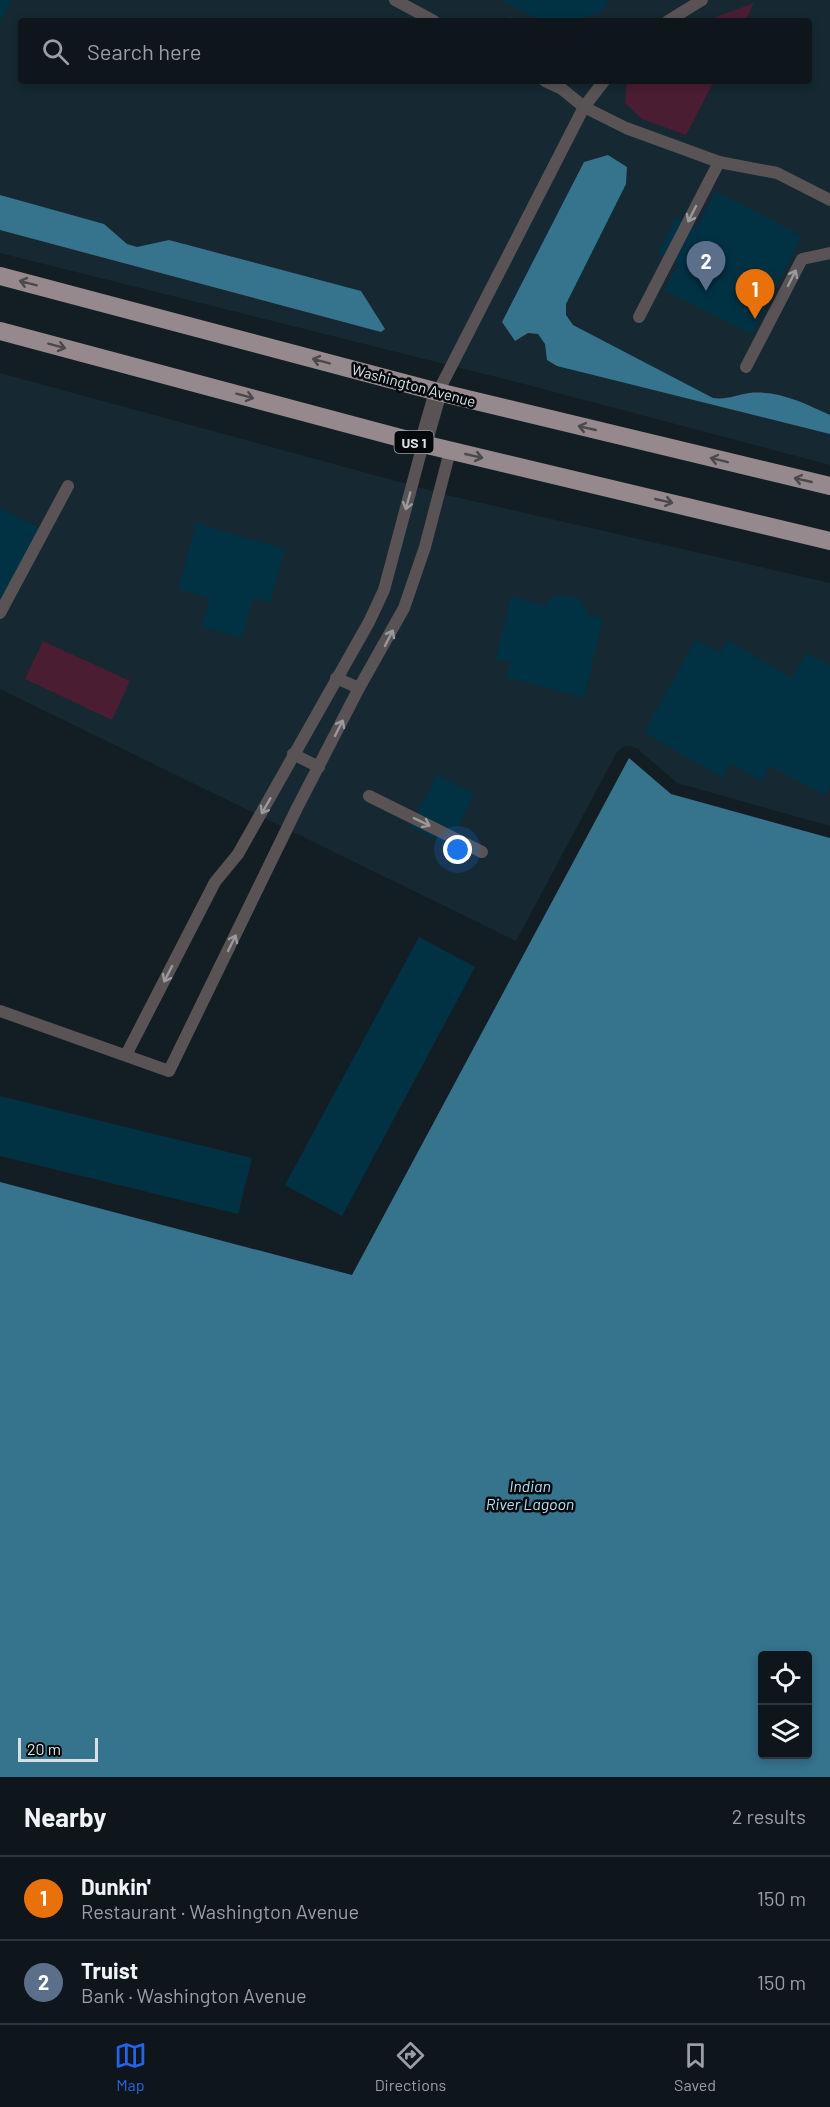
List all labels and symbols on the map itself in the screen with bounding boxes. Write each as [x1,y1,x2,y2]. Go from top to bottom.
one-way arrow [686,205,698,222]
pin: 2 [686,242,726,291]
one-way arrow [787,269,798,287]
pin: 1 [736,270,774,319]
one-way arrow [19,277,38,289]
one-way arrow [47,341,66,352]
one-way arrow [312,354,331,366]
street label: Washington Avenue [350,360,478,410]
one-way arrow [235,391,254,403]
one-way arrow [578,422,597,433]
road number: US 1 [394,431,434,453]
one-way arrow [464,451,483,463]
one-way arrow [710,453,729,465]
one-way arrow [794,473,813,485]
one-way arrow [402,491,414,510]
one-way arrow [654,495,673,507]
one-way arrow [383,629,395,647]
one-way arrow [333,719,345,737]
one-way arrow [260,797,272,814]
one-way arrow [412,817,430,828]
your location [443,835,472,864]
one-way arrow [226,934,238,952]
one-way arrow [162,964,173,982]
water label: Indian River Lagoon [486,1476,574,1513]
scale bar [18,1735,98,1762]

